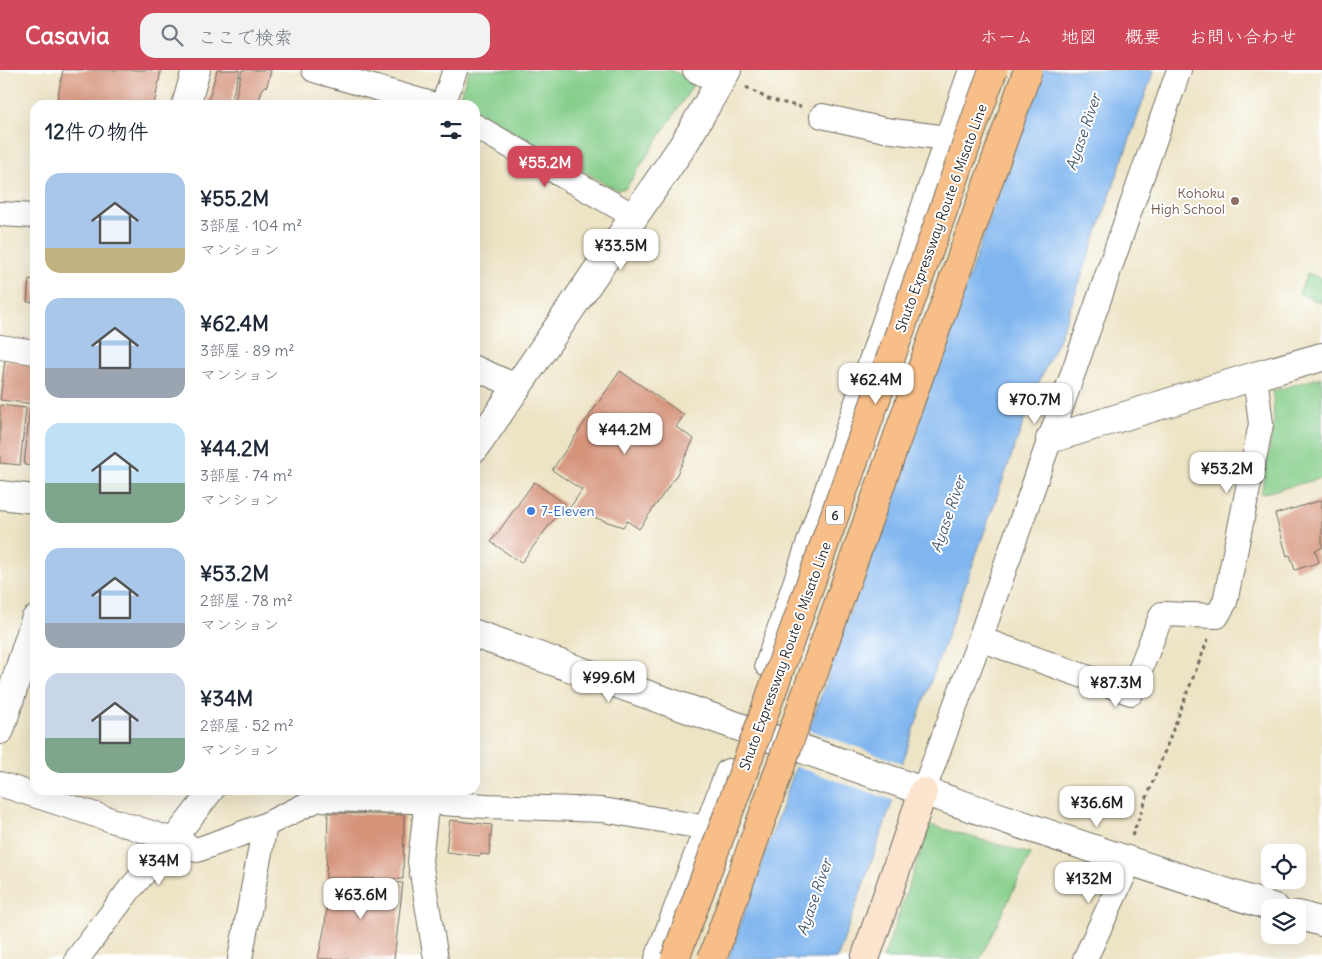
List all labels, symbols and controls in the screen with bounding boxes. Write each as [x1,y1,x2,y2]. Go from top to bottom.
search box [140,13,490,58]
text: Casavia [25,20,110,50]
icon: search [158,21,186,49]
text: ここで検索 [198,25,293,49]
text: ホーム [980,25,1033,48]
text: 地図 [1061,25,1097,48]
text: 概要 [1125,25,1161,48]
text: お問い合わせ [1189,25,1297,48]
water label: Ayase River [1061,90,1106,173]
street label: Shuto Expressway Route 6 Misato Line [891,101,991,335]
icon: filters [437,116,465,144]
text: 12件の物件 [45,118,149,145]
pin: ¥55.2M [504,146,586,188]
text: ¥55.2M [519,152,571,172]
place label: Kohoku High School [1151,184,1225,218]
text: ¥55.2M [200,185,269,212]
icon: home [85,193,145,253]
marker: Kohoku High School [1229,195,1241,207]
text: 3部屋 · 104 m² [200,215,302,235]
pin: ¥33.5M [580,228,662,271]
text: ¥33.5M [594,235,648,255]
text: マンション [200,239,279,259]
text: ¥62.4M [200,310,269,337]
icon: home [85,318,145,378]
text: 3部屋 · 89 m² [200,340,295,360]
pin: ¥62.4M [835,362,917,405]
text: マンション [200,364,279,384]
text: ¥62.4M [850,369,902,389]
pin: ¥70.7M [994,382,1076,425]
text: ¥70.7M [1009,389,1061,409]
pin: ¥44.2M [584,412,666,455]
text: ¥44.2M [599,419,651,439]
text: ¥44.2M [200,435,269,462]
icon: home [85,443,145,503]
pin: ¥53.2M [1186,452,1268,494]
text: ¥53.2M [1201,458,1253,478]
text: 3部屋 · 74 m² [200,465,293,485]
water label: Ayase River [926,472,971,555]
text: マンション [200,489,279,509]
place label: 7-Eleven [541,502,595,520]
marker: 7-Eleven [525,505,537,517]
road number: 6 [826,506,844,524]
street label: Shuto Expressway Route 6 Misato Line [735,539,835,773]
text: ¥53.2M [200,560,269,587]
icon: home [85,568,145,628]
text: 2部屋 · 78 m² [200,590,293,610]
text: マンション [200,614,279,634]
pin: ¥99.6M [568,660,650,703]
pin: ¥87.3M [1075,666,1157,708]
text: ¥99.6M [583,667,635,687]
text: ¥87.3M [1090,672,1142,692]
text: ¥34M [200,685,253,712]
icon: home [85,693,145,753]
text: 2部屋 · 52 m² [200,715,294,735]
text: マンション [200,739,279,759]
pin: ¥36.6M [1056,786,1138,828]
text: ¥36.6M [1070,792,1124,812]
pin: ¥34M [129,844,189,886]
map controls [1261,844,1306,944]
button: locate [1261,844,1306,889]
text: ¥34M [139,850,179,870]
water label: Ayase River [792,855,837,938]
pin: ¥132M [1054,862,1124,904]
text: ¥132M [1066,868,1112,888]
pin: ¥63.6M [320,878,402,920]
text: ¥63.6M [334,884,388,904]
button: layers [1261,899,1306,944]

